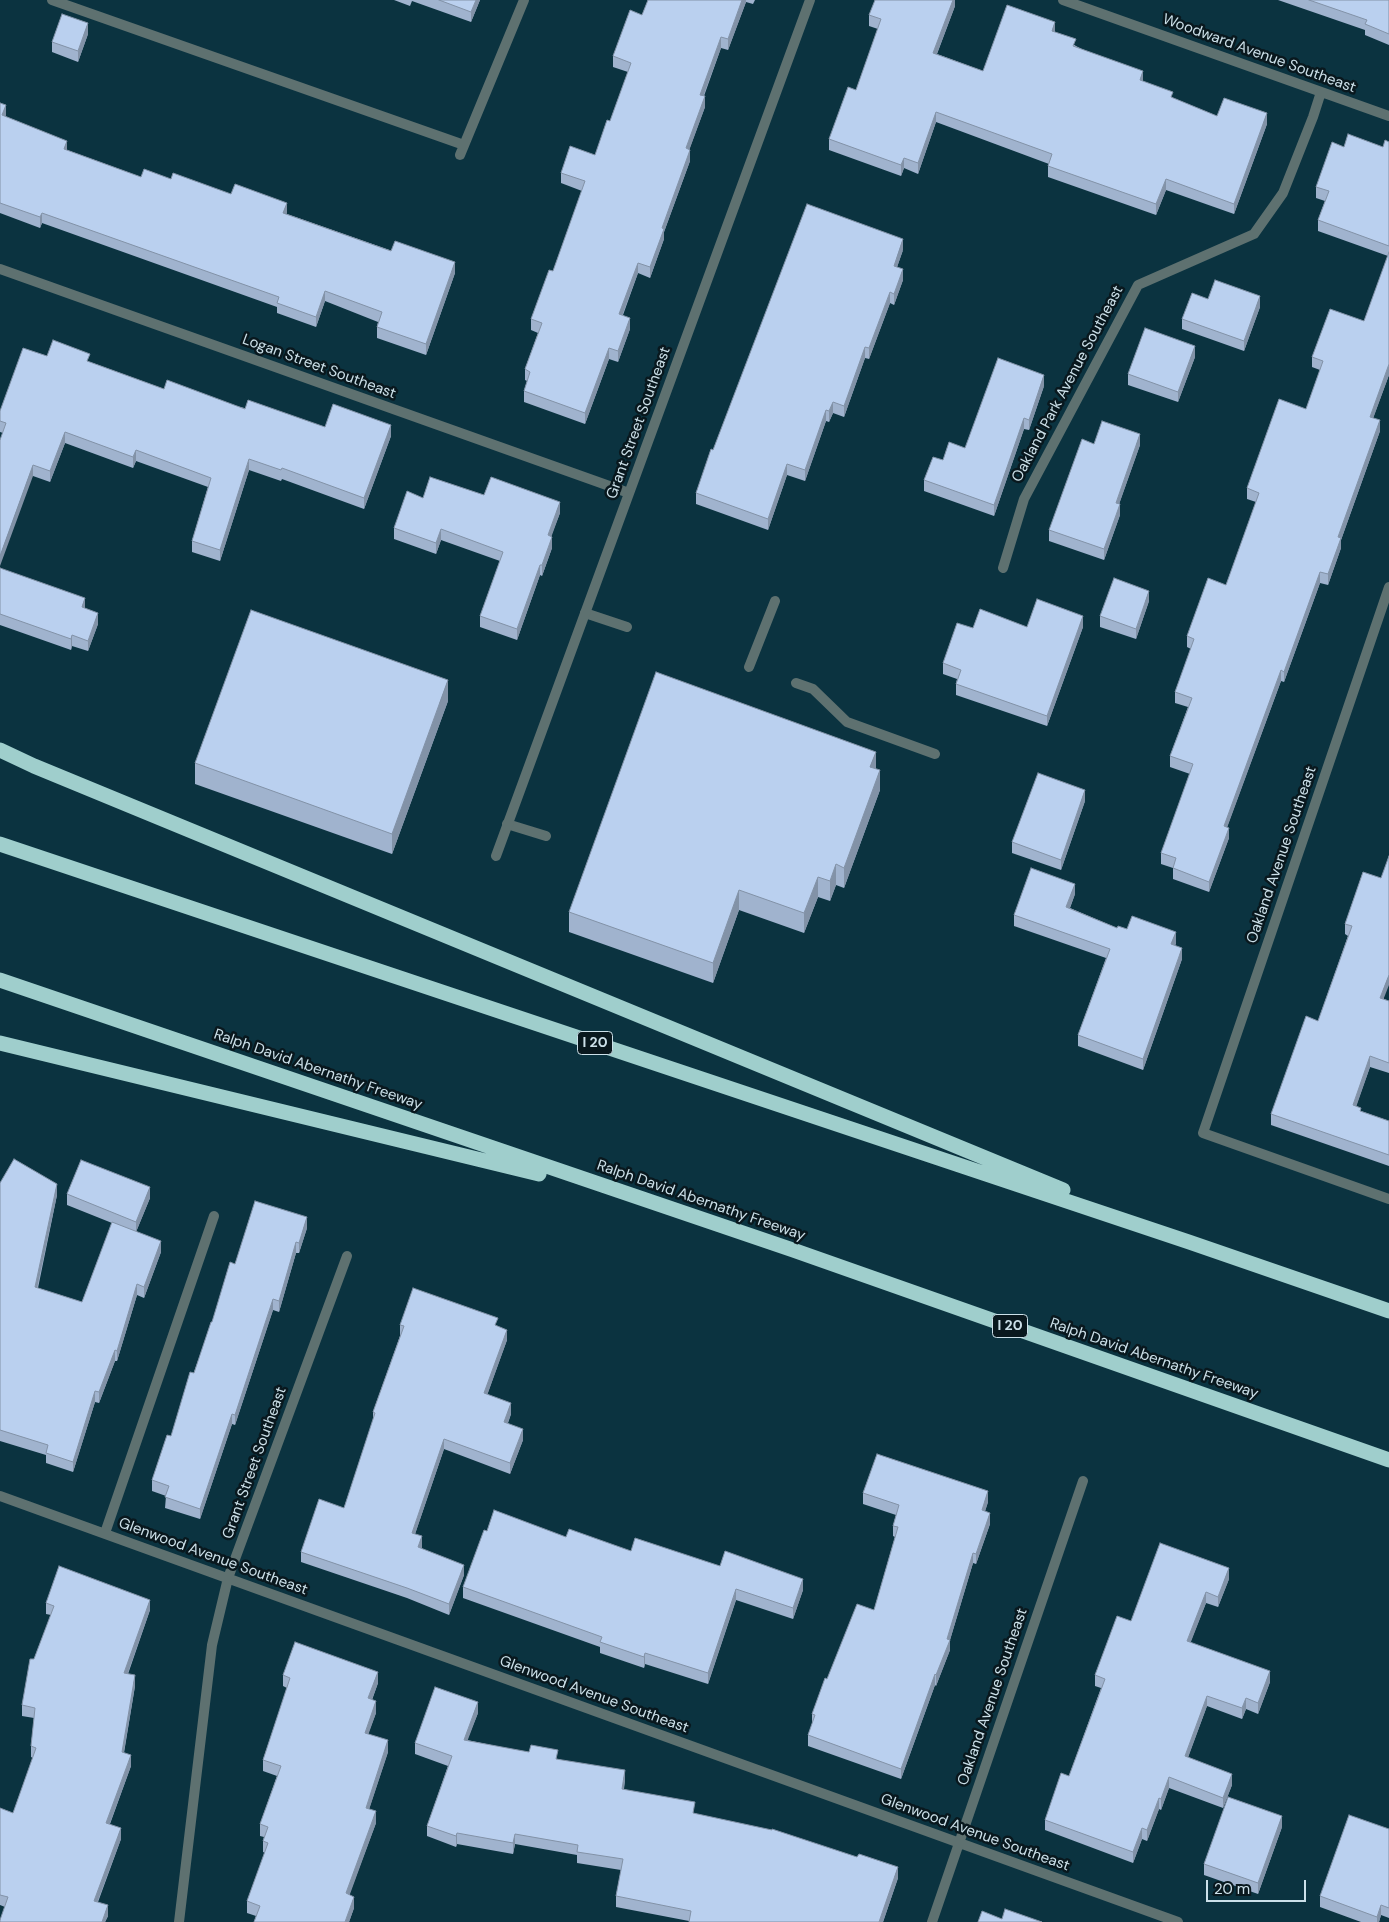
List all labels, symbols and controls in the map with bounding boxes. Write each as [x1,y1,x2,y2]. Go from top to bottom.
street label: Woodward Avenue Southeast [1160,11,1358,97]
street label: Oakland Park Avenue Southeast [1008,283,1128,485]
street label: Logan Street Southeast [240,331,398,403]
street label: Grant Street Southeast [603,345,675,501]
street label: Oakland Avenue Southeast [1243,764,1321,946]
street label: Ralph David Abernathy Freeway [211,1026,425,1114]
road number: I 20 [578,1032,612,1054]
street label: Ralph David Abernathy Freeway [594,1157,808,1245]
road number: I 20 [992,1314,1028,1338]
street label: Ralph David Abernathy Freeway [1047,1315,1261,1403]
street label: Grant Street Southeast [219,1385,291,1541]
street label: Glenwood Avenue Southeast [116,1514,310,1600]
street label: Oakland Avenue Southeast [954,1606,1032,1788]
street label: Glenwood Avenue Southeast [497,1652,691,1738]
street label: Glenwood Avenue Southeast [878,1790,1072,1876]
scale bar [1209,1870,1309,1902]
text: 20 m [1214,1879,1250,1899]

